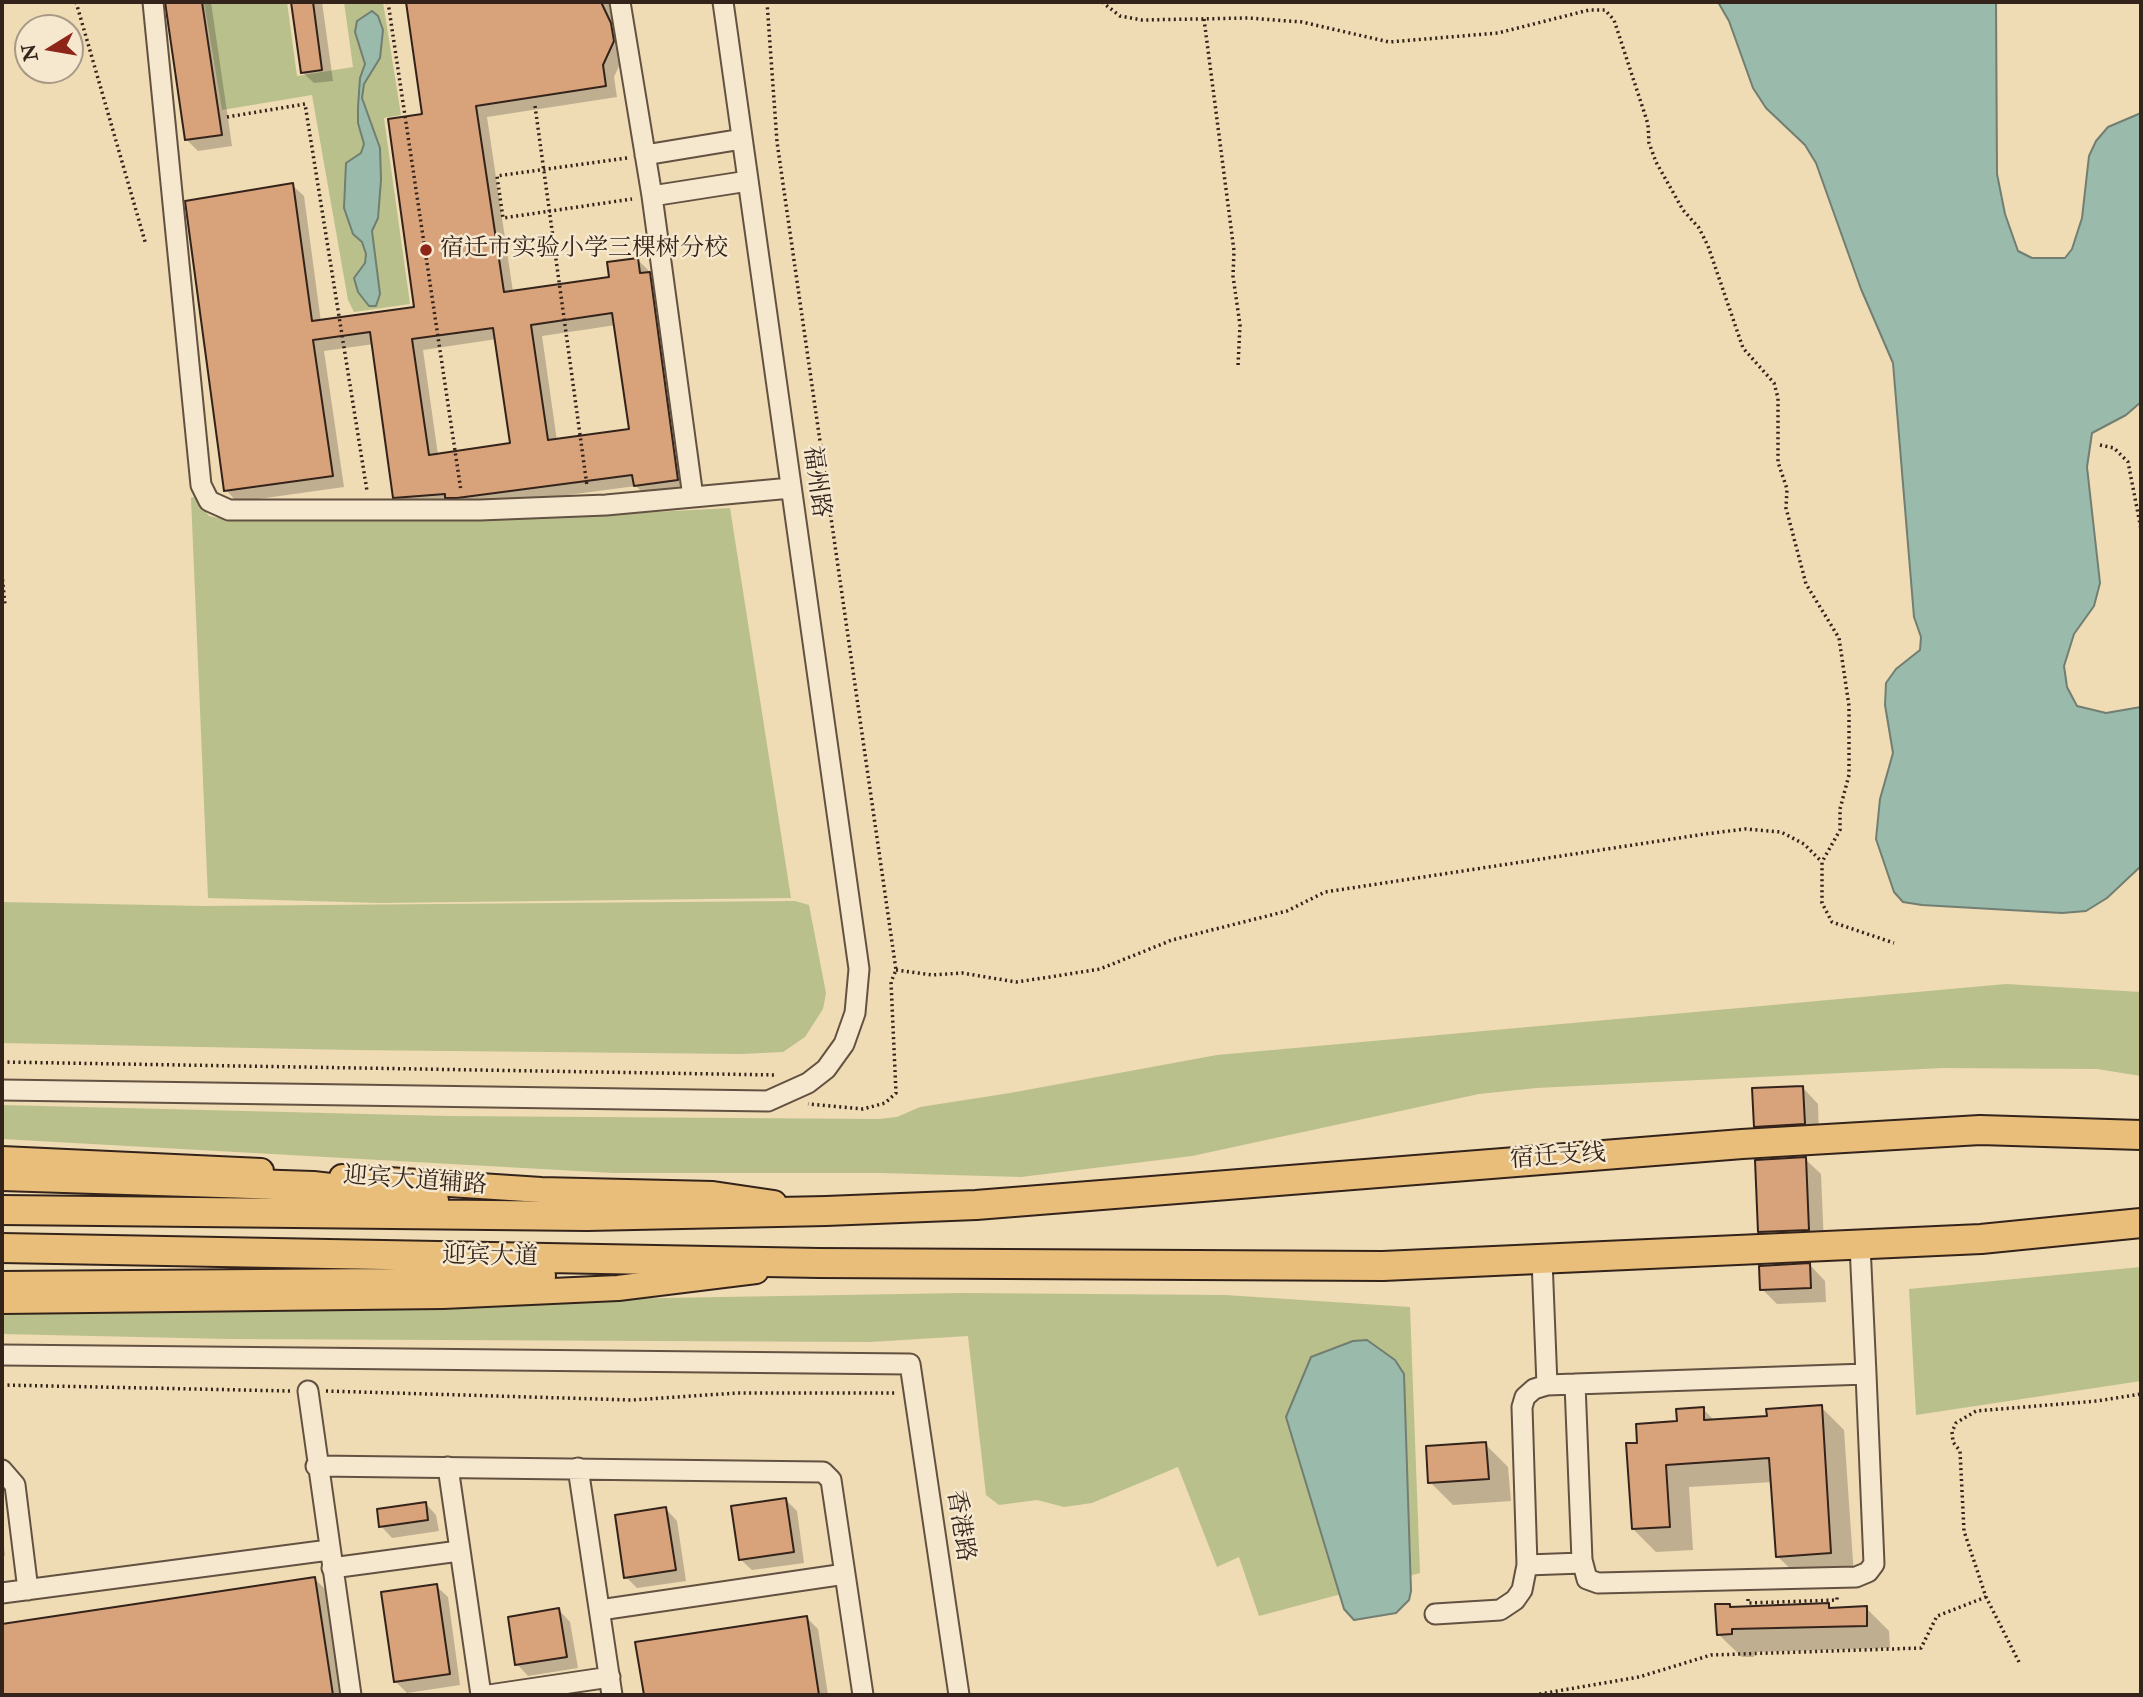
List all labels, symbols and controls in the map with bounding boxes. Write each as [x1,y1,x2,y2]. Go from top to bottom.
north arrow [14,14,84,84]
text: N [17,42,44,63]
place label: 宿迁市实验小学三棵树分校 [440,236,728,264]
marker: 宿迁市实验小学三棵树分校 [418,242,434,258]
street label: 福州路 [796,444,834,520]
street label: 宿迁支线 [1509,1140,1607,1176]
street label: 迎宾大道辅路 [342,1163,488,1201]
street label: 迎宾大道 [442,1243,538,1273]
street label: 香港路 [939,1488,979,1564]

